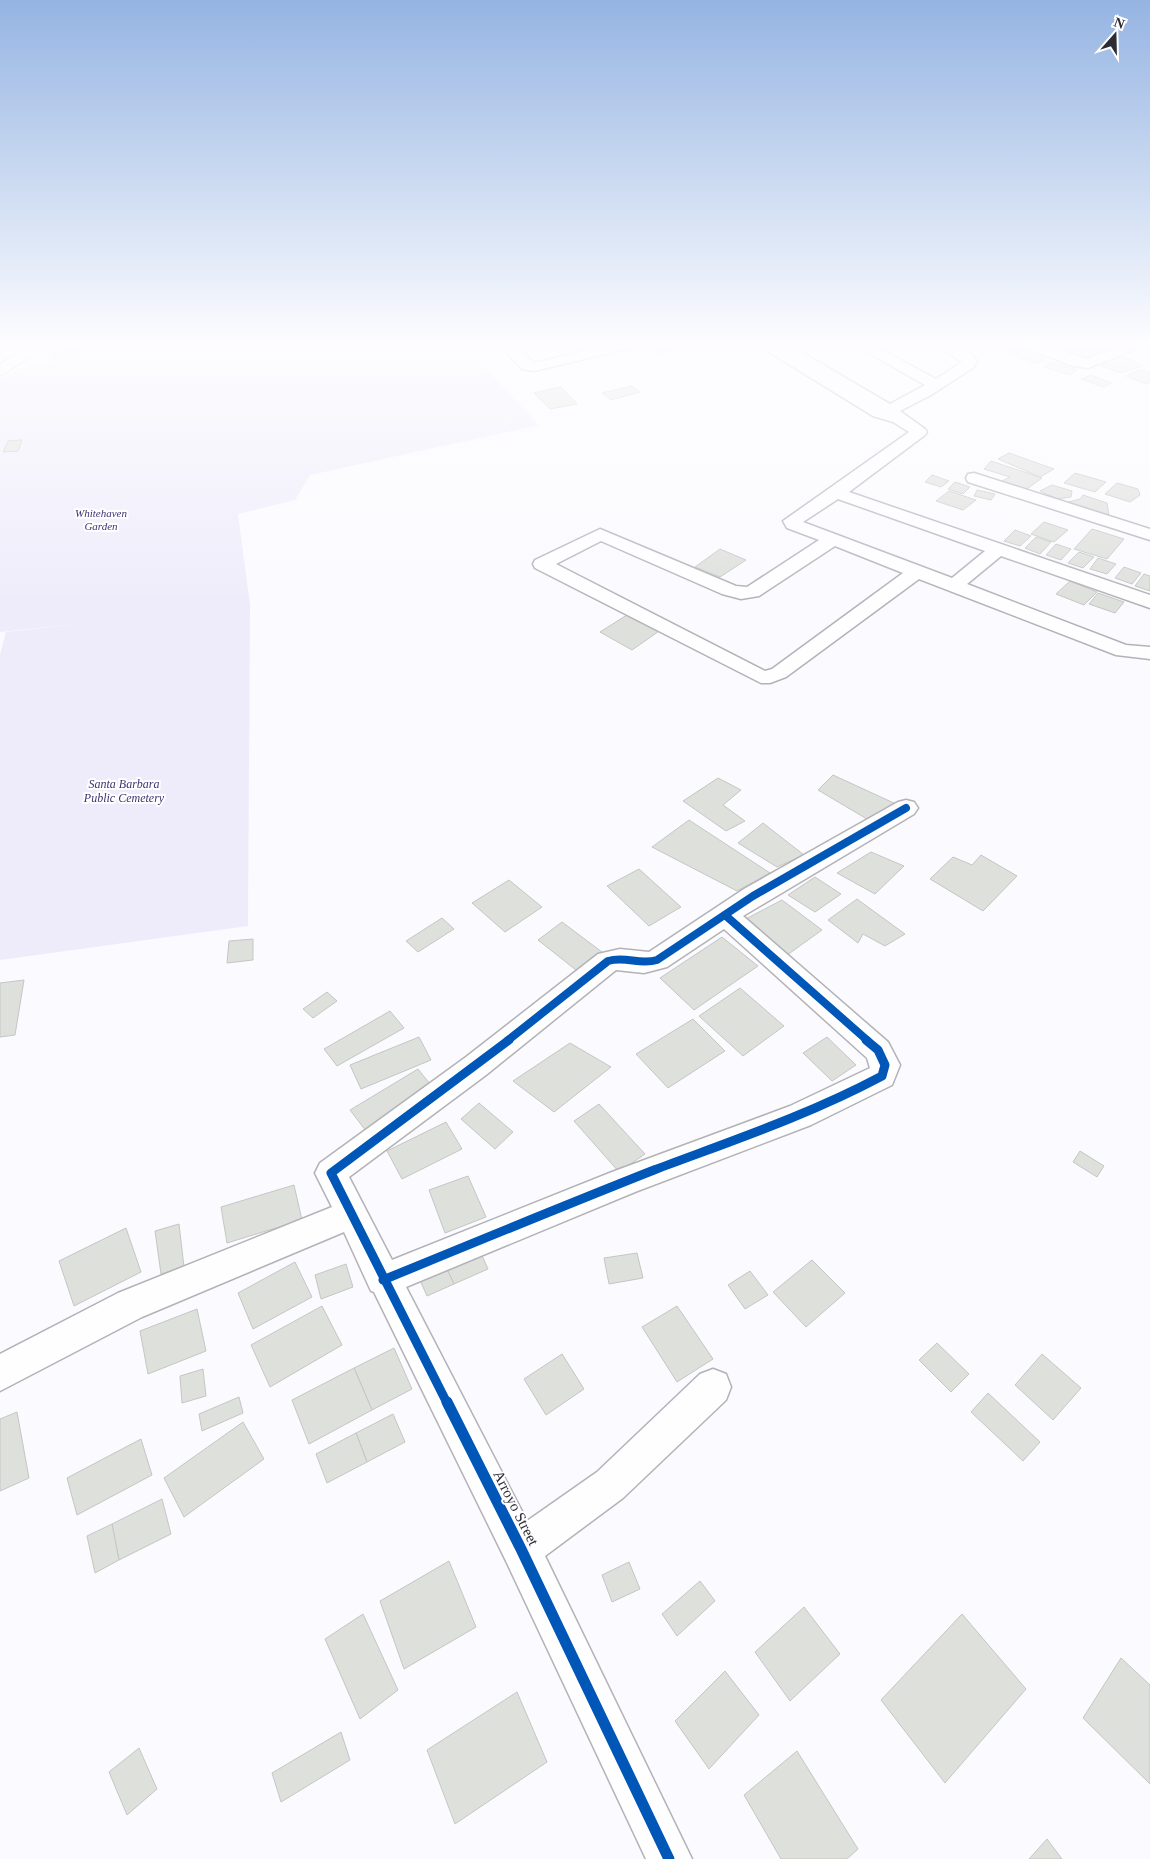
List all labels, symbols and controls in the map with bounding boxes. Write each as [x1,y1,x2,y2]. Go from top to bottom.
north arrow [1090,10,1140,60]
text: N [1112,14,1127,32]
park label: Whitehaven Garden [75,507,127,532]
park label: Santa Barbara Public Cemetery [83,777,165,805]
street label: Arroyo Street [490,1468,542,1549]

